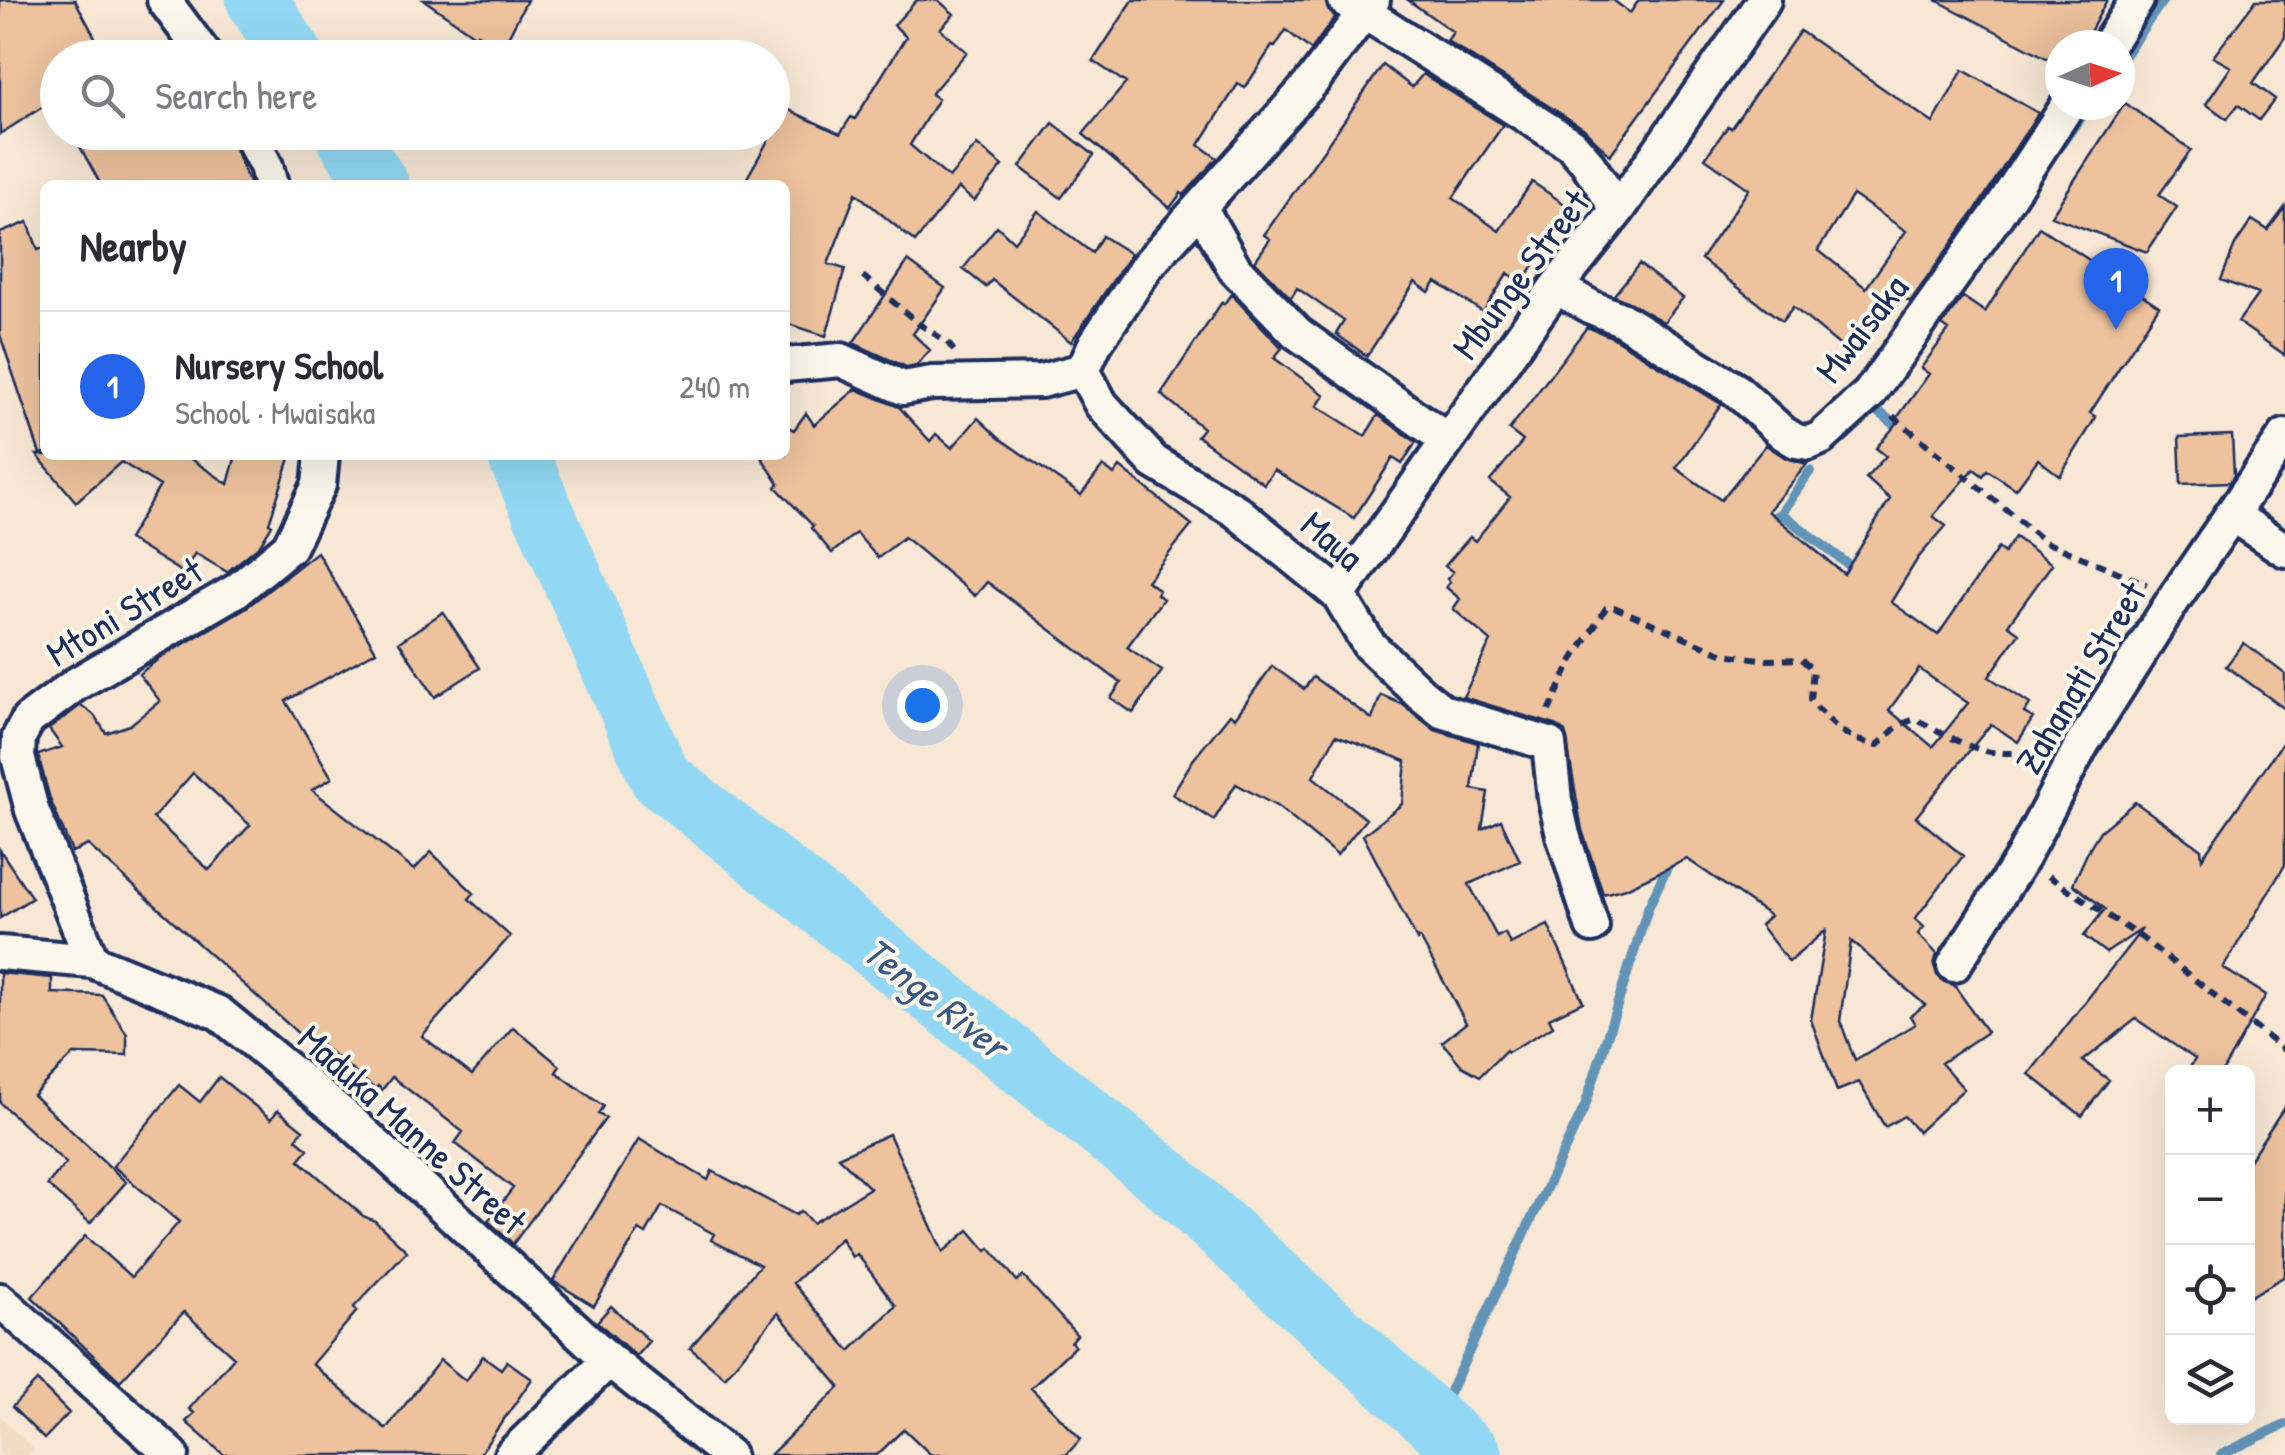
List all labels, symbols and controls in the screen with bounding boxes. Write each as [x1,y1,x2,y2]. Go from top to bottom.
north arrow [2045,30,2135,120]
search box [40,40,790,150]
icon: search [75,68,130,123]
text: Search here [155,69,317,121]
street label: Mbunge Street [1439,178,1601,369]
text: Nearby [80,217,187,274]
pin: 1 [2084,248,2148,330]
street label: Mwaisaka [1802,263,1920,393]
text: Nursery School [175,339,383,391]
text: 1 [107,365,118,408]
text: 240 m [680,365,750,408]
text: School · Mwaisaka [175,391,375,434]
street label: Maua [1290,498,1376,582]
street label: Mtoni Street [36,543,213,678]
street label: Zahanati Street [2002,570,2158,783]
your location [897,680,948,731]
water label: Tenge River [852,923,1023,1074]
street label: Maduka Manne Street [287,1012,539,1246]
map controls [2165,1065,2255,1425]
button: + [2165,1065,2255,1155]
button: − [2165,1155,2255,1245]
button: locate [2165,1245,2255,1335]
button: layers [2165,1335,2255,1425]

